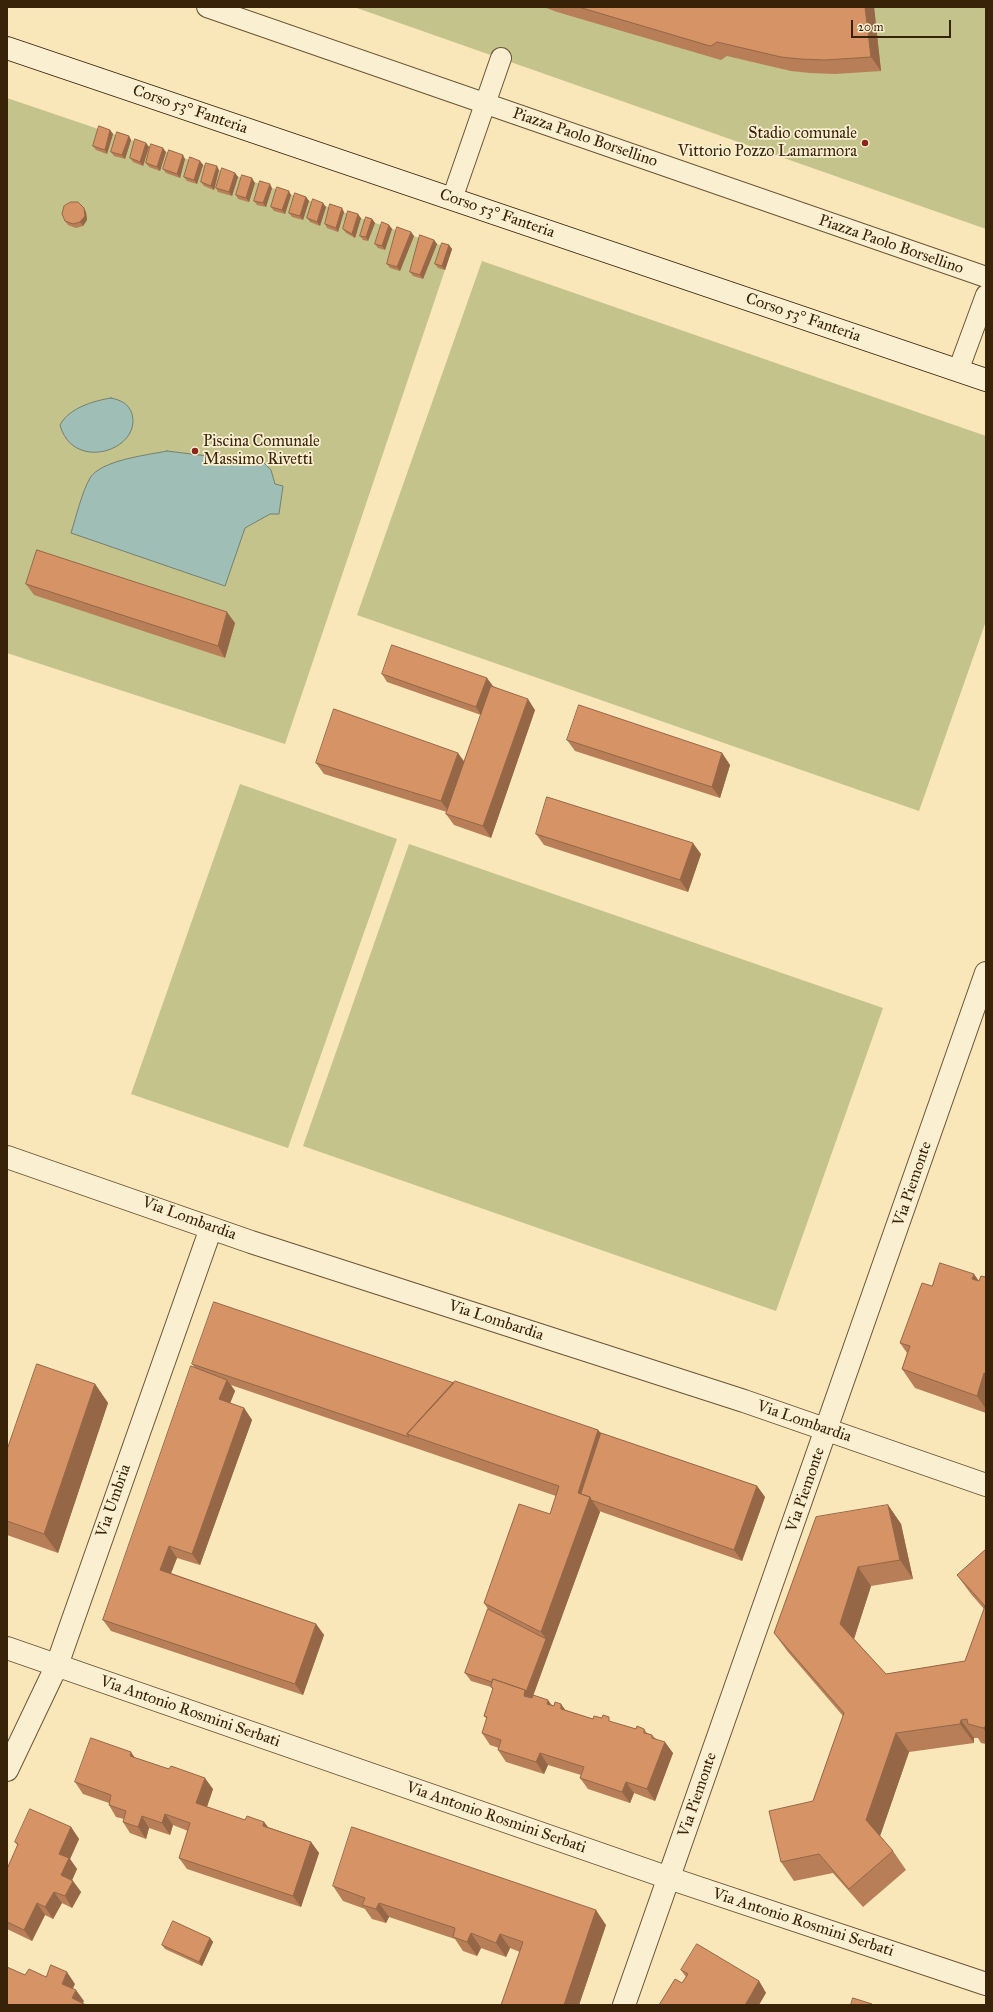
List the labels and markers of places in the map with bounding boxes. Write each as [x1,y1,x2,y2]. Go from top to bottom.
place label: Stadio comunale Vittorio Pozzo Lamarmora [678,124,857,162]
marker: Stadio comunale Vittorio Pozzo Lamarmora [860,138,870,148]
place label: Piscina Comunale Massimo Rivetti [203,432,320,470]
marker: Piscina Comunale Massimo Rivetti [190,446,200,456]

